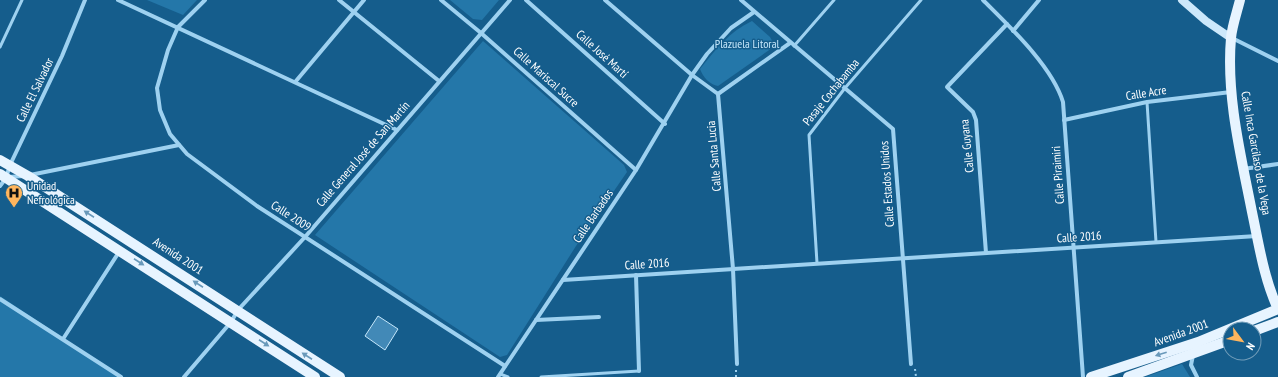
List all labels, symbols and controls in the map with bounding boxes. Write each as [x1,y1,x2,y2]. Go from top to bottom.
street label: Calle José Martí [573,26,632,81]
park label: Plazuela Litoral [715,36,779,51]
street label: Calle Mariscal Sucre [511,43,582,110]
street label: Calle El Salvador [13,55,57,124]
street label: Pasaje Cochabamba [799,55,862,128]
street label: Calle Acre [1125,82,1167,103]
street label: Calle Inca Garcilaso de la Vega [1238,90,1275,216]
street label: Calle General José de San Martín [313,98,413,210]
street label: Calle Guyana [956,118,977,174]
street label: Calle Santa Lucia [703,120,724,192]
street label: Calle Estados Unidos [876,141,897,227]
street label: Calle Piraimiri [1048,145,1067,205]
place label: Unidad Nefrológica [27,178,75,207]
hospital icon: Unidad Nefrológica [4,183,24,208]
street label: Calle Barbados [569,186,616,245]
street label: Calle 2009 [268,197,314,234]
one-way arrow [83,211,95,218]
street label: Calle 2016 [1056,227,1102,246]
street label: Avenida 2001 [150,234,206,277]
street label: Calle 2016 [624,254,670,273]
one-way arrow [133,259,145,266]
one-way arrow [193,281,204,288]
street label: Avenida 2001 [1152,316,1210,349]
north arrow [1222,321,1262,361]
one-way arrow [259,339,269,347]
text: N [1243,340,1258,353]
one-way arrow [1154,351,1166,357]
one-way arrow [301,352,313,359]

